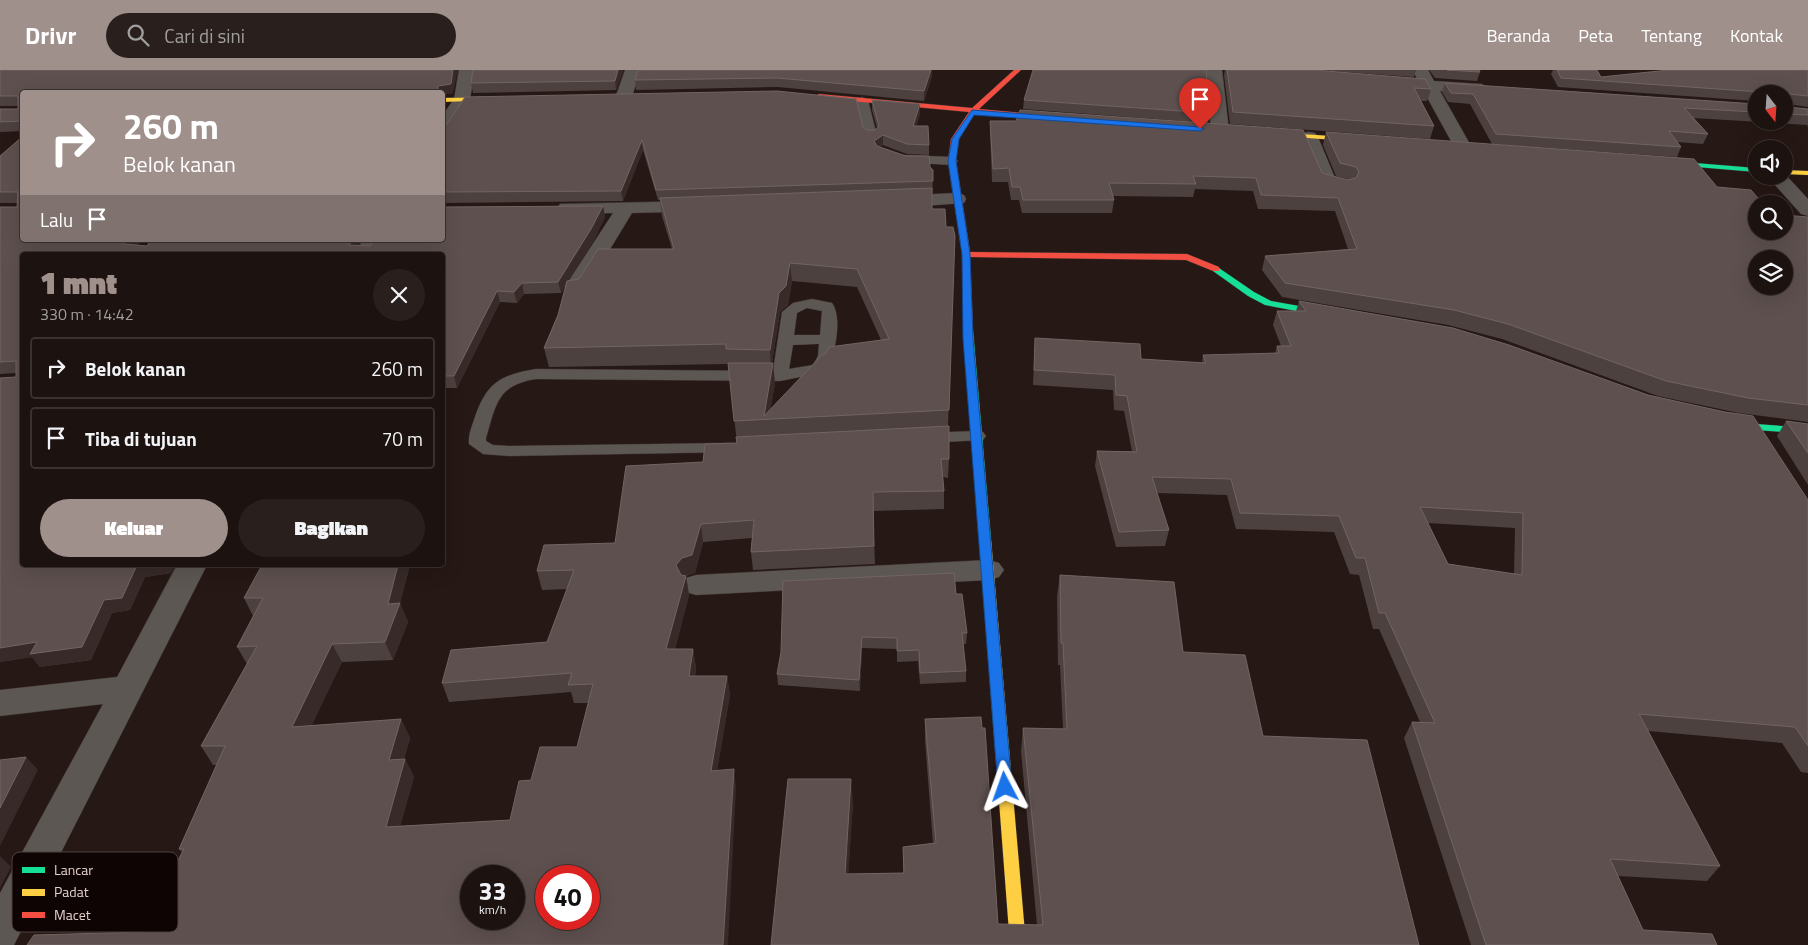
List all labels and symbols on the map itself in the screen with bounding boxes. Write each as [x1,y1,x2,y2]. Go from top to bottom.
pin [1179,78,1221,129]
north arrow [1748,85,1792,130]
position arrow [978,760,1030,812]
legend [12,852,178,932]
text: Lancar [54,859,93,880]
speed limit sign: 40 [535,865,600,930]
text: Padat [54,881,89,902]
text: Macet [54,904,91,925]

